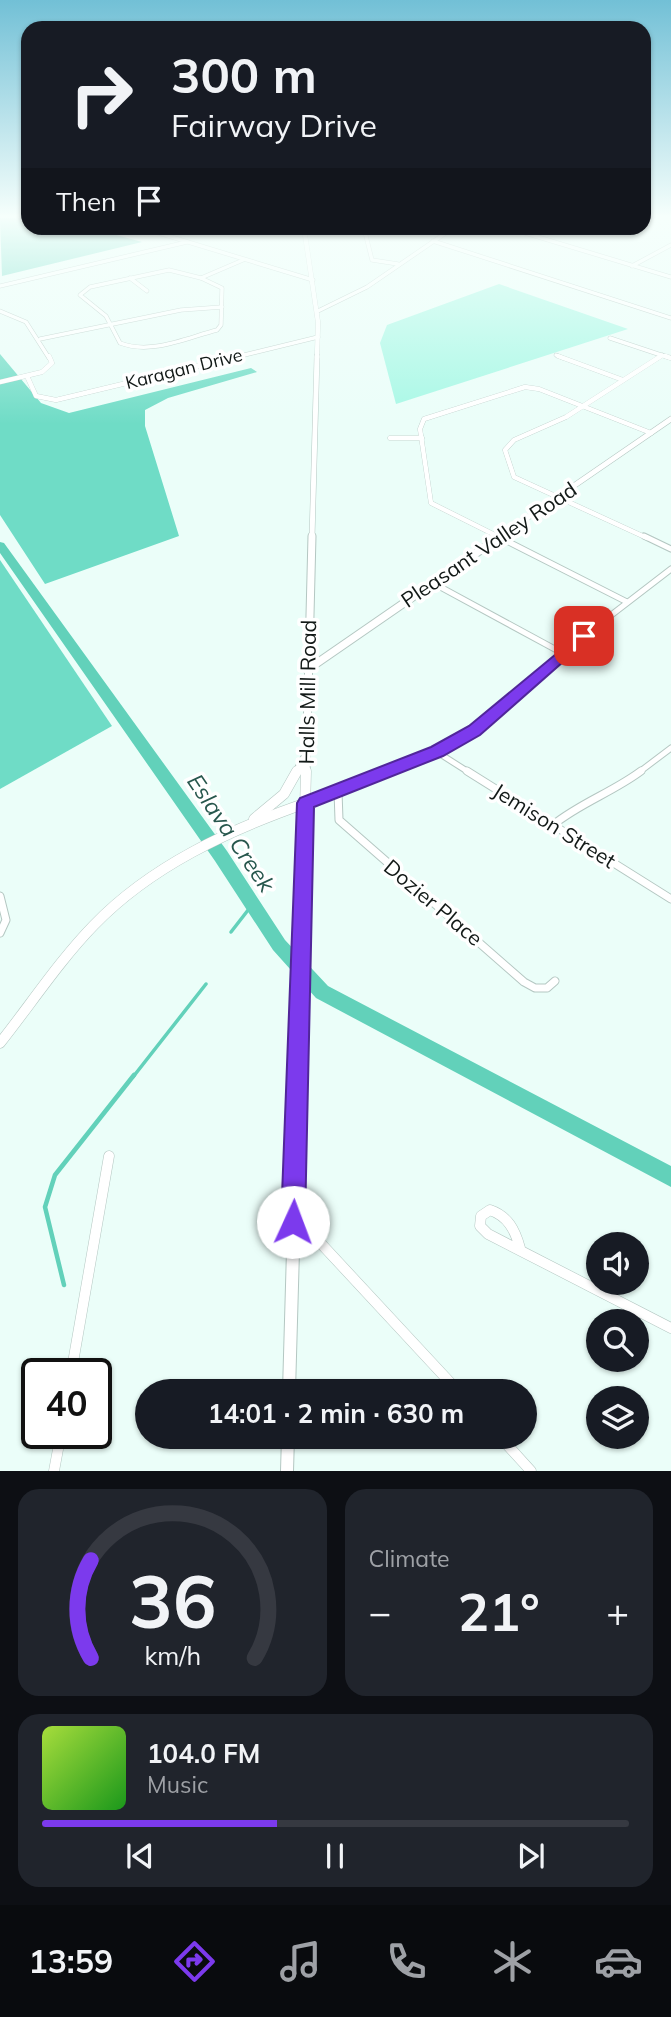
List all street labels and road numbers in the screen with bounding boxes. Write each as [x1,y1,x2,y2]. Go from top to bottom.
street label: Karagan Drive [123,343,245,394]
street label: Pleasant Valley Road [396,476,581,613]
street label: Halls Mill Road [293,619,321,764]
street label: Jemison Street [488,777,621,873]
street label: Dozier Place [379,853,488,951]

